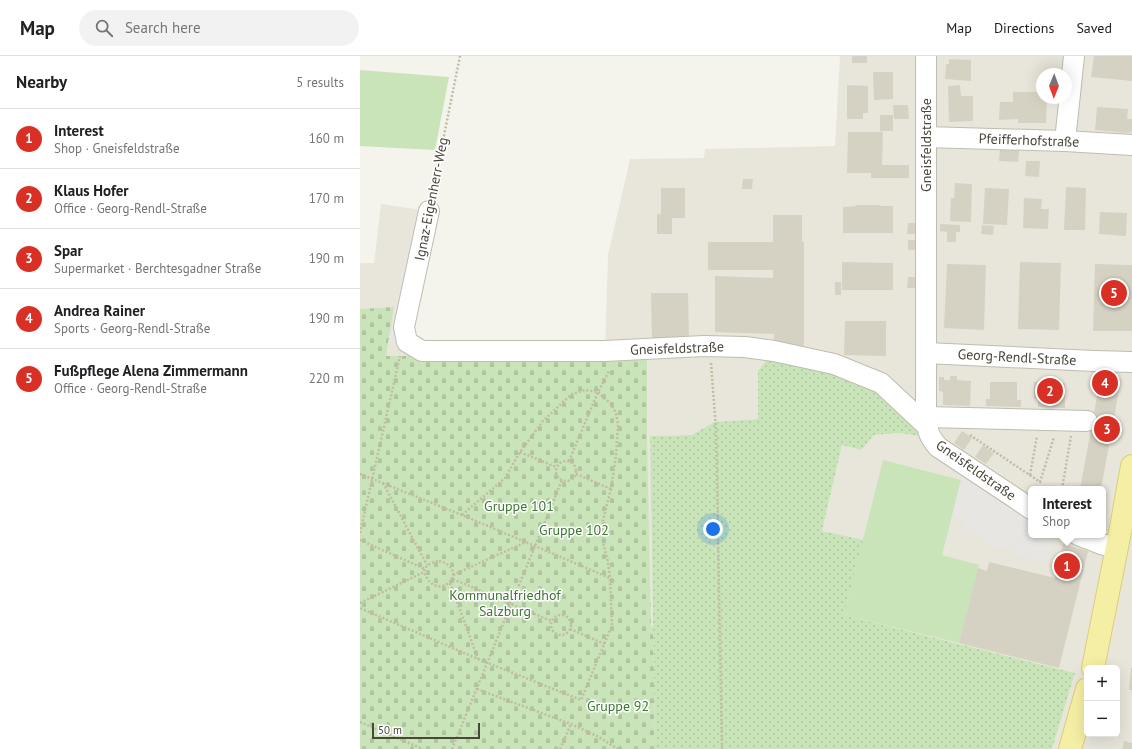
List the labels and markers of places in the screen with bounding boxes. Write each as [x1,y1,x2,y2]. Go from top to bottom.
pin: 5 [1101,278,1127,308]
pin: 4 [1092,368,1118,398]
pin: 2 [1037,376,1063,406]
pin: 3 [1094,414,1120,444]
pin: 1 [1054,551,1080,581]

